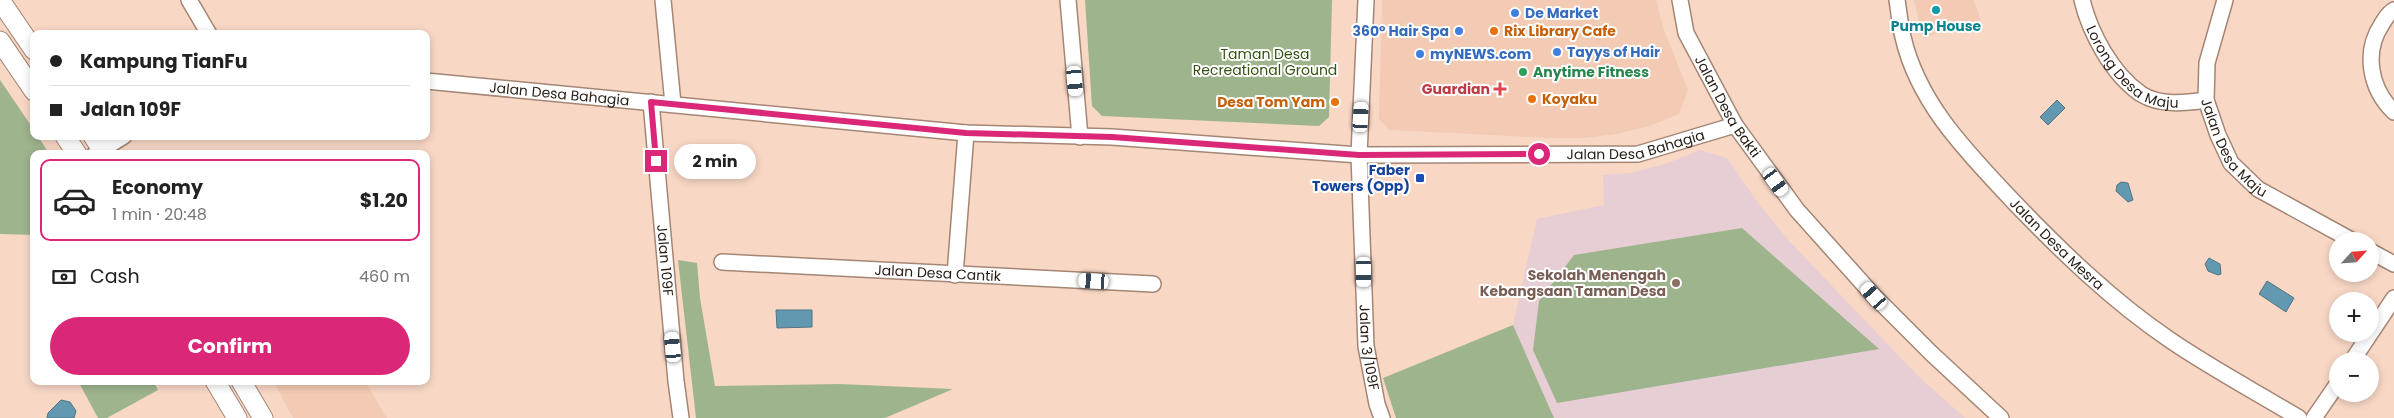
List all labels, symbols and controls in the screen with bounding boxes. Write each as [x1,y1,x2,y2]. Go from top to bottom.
place label: De Market [1525,3,1598,23]
marker: Pump House [1930,4,1942,16]
marker: De Market [1509,7,1521,19]
place label: Pump House [1891,16,1982,36]
place label: 360° Hair Spa [1353,21,1449,41]
place label: Rix Library Cafe [1504,21,1616,41]
street label: Lorong Desa Maju [2082,22,2179,113]
marker: 360° Hair Spa [1453,25,1465,37]
marker: Rix Library Cafe [1488,25,1500,37]
place label: Tayys of Hair [1567,42,1660,62]
park label: Taman Desa Recreational Ground [1193,44,1337,80]
place label: myNEWS.com [1430,44,1531,64]
marker: Tayys of Hair [1551,46,1563,58]
text: Kampung TianFu [80,48,247,75]
marker: myNEWS.com [1414,48,1426,60]
street label: Jalan Desa Bakti [1690,52,1765,162]
place label: Anytime Fitness [1533,62,1649,82]
car [1066,65,1083,97]
marker: Anytime Fitness [1517,66,1529,78]
street label: Jalan Desa Bahagia [488,77,630,111]
place label: Guardian [1422,79,1490,99]
marker: Guardian [1494,83,1506,95]
place label: Koyaku [1542,89,1597,109]
place label: Desa Tom Yam [1217,92,1325,112]
marker: Koyaku [1526,93,1538,105]
street label: Jalan Desa Maju [2196,95,2271,202]
text: Jalan 109F [80,96,181,123]
marker: Desa Tom Yam [1329,96,1341,108]
car [1352,102,1369,132]
street label: Jalan Desa Bahagia [1566,125,1707,164]
route start [1528,143,1550,165]
callout: 2 min [674,144,756,178]
route end [645,150,667,172]
text: 2 min [693,150,737,173]
place label: Faber Towers (Opp) [1312,160,1410,196]
car [1761,165,1790,199]
marker: Faber Towers (Opp) [1414,172,1426,184]
text: Economy [112,174,203,201]
icon: car [52,178,97,223]
text: $1.20 [360,187,408,214]
street label: Jalan Desa Mesra [2005,194,2108,295]
text: 1 min · 20:48 [112,203,207,226]
street label: Jalan 109F [652,224,678,297]
north arrow [2329,232,2379,282]
map controls [2329,232,2379,402]
car [1356,257,1371,287]
street label: Jalan Desa Cantik [874,260,1002,286]
icon: cash [50,263,78,291]
text: Cash [90,263,140,290]
text: 460 m [359,265,410,288]
place label: Sekolah Menengah Kebangsaan Taman Desa [1480,265,1666,301]
car [1078,273,1109,289]
marker: Sekolah Menengah Kebangsaan Taman Desa [1670,277,1682,289]
car [1858,280,1889,312]
button: + [2329,292,2379,342]
street label: Jalan 3/109F [1354,304,1384,392]
button: Confirm [50,317,410,375]
car [664,331,681,363]
button: − [2329,352,2379,402]

